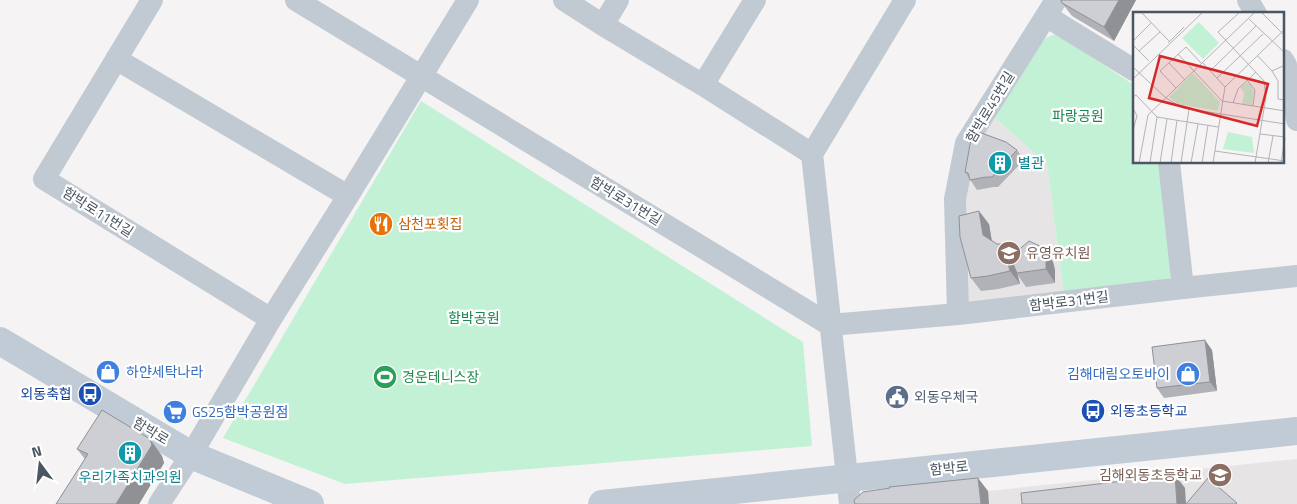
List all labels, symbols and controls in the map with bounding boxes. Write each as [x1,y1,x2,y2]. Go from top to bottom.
inset map [1133,12,1284,164]
street label: 함박로45번길 [960,67,1019,146]
park label: 파랑공원 [1052,105,1104,126]
building icon: 별관 [987,150,1013,176]
place label: 별관 [1018,152,1044,173]
street label: 함박로31번길 [587,171,666,230]
street label: 함박로11번길 [59,181,138,242]
restaurant icon: 삼천포횟집 [368,211,394,237]
place label: 삼천포횟집 [398,213,462,234]
school or university icon: 유영유치원 [996,240,1022,266]
place label: 유영유치원 [1026,242,1090,263]
street label: 함박로31번길 [1028,285,1110,316]
park label: 함박공원 [448,307,500,328]
shop icon: 하얀세탁나라 [95,359,121,385]
place label: 하얀세탁나라 [126,361,203,382]
shop icon: 김해대림오토바이 [1175,361,1201,387]
place label: 김해대림오토바이 [1067,363,1170,384]
sports icon: 경운테니스장 [372,364,398,390]
place label: 경운테니스장 [402,366,479,387]
bus stop icon: 외동축협 [77,381,103,407]
place label: 외동축협 [20,383,72,404]
public building icon: 외동우체국 [884,384,910,410]
place label: 외동우체국 [914,386,979,407]
bus stop icon: 외동초등학교 [1080,398,1106,424]
supermarket icon: GS25함박공원점 [162,399,188,425]
place label: 외동초등학교 [1110,400,1187,421]
place label: GS25함박공원점 [192,401,288,422]
street label: 함박로 [129,412,173,450]
north arrow [15,439,65,489]
text: N [29,440,44,462]
building icon: 우리가족치과의원 [117,440,143,466]
street label: 함박로 [929,455,969,480]
school or university icon: 김해외동초등학교 [1207,462,1233,488]
place label: 김해외동초등학교 [1099,464,1202,485]
place label: 우리가족치과의원 [78,466,182,487]

